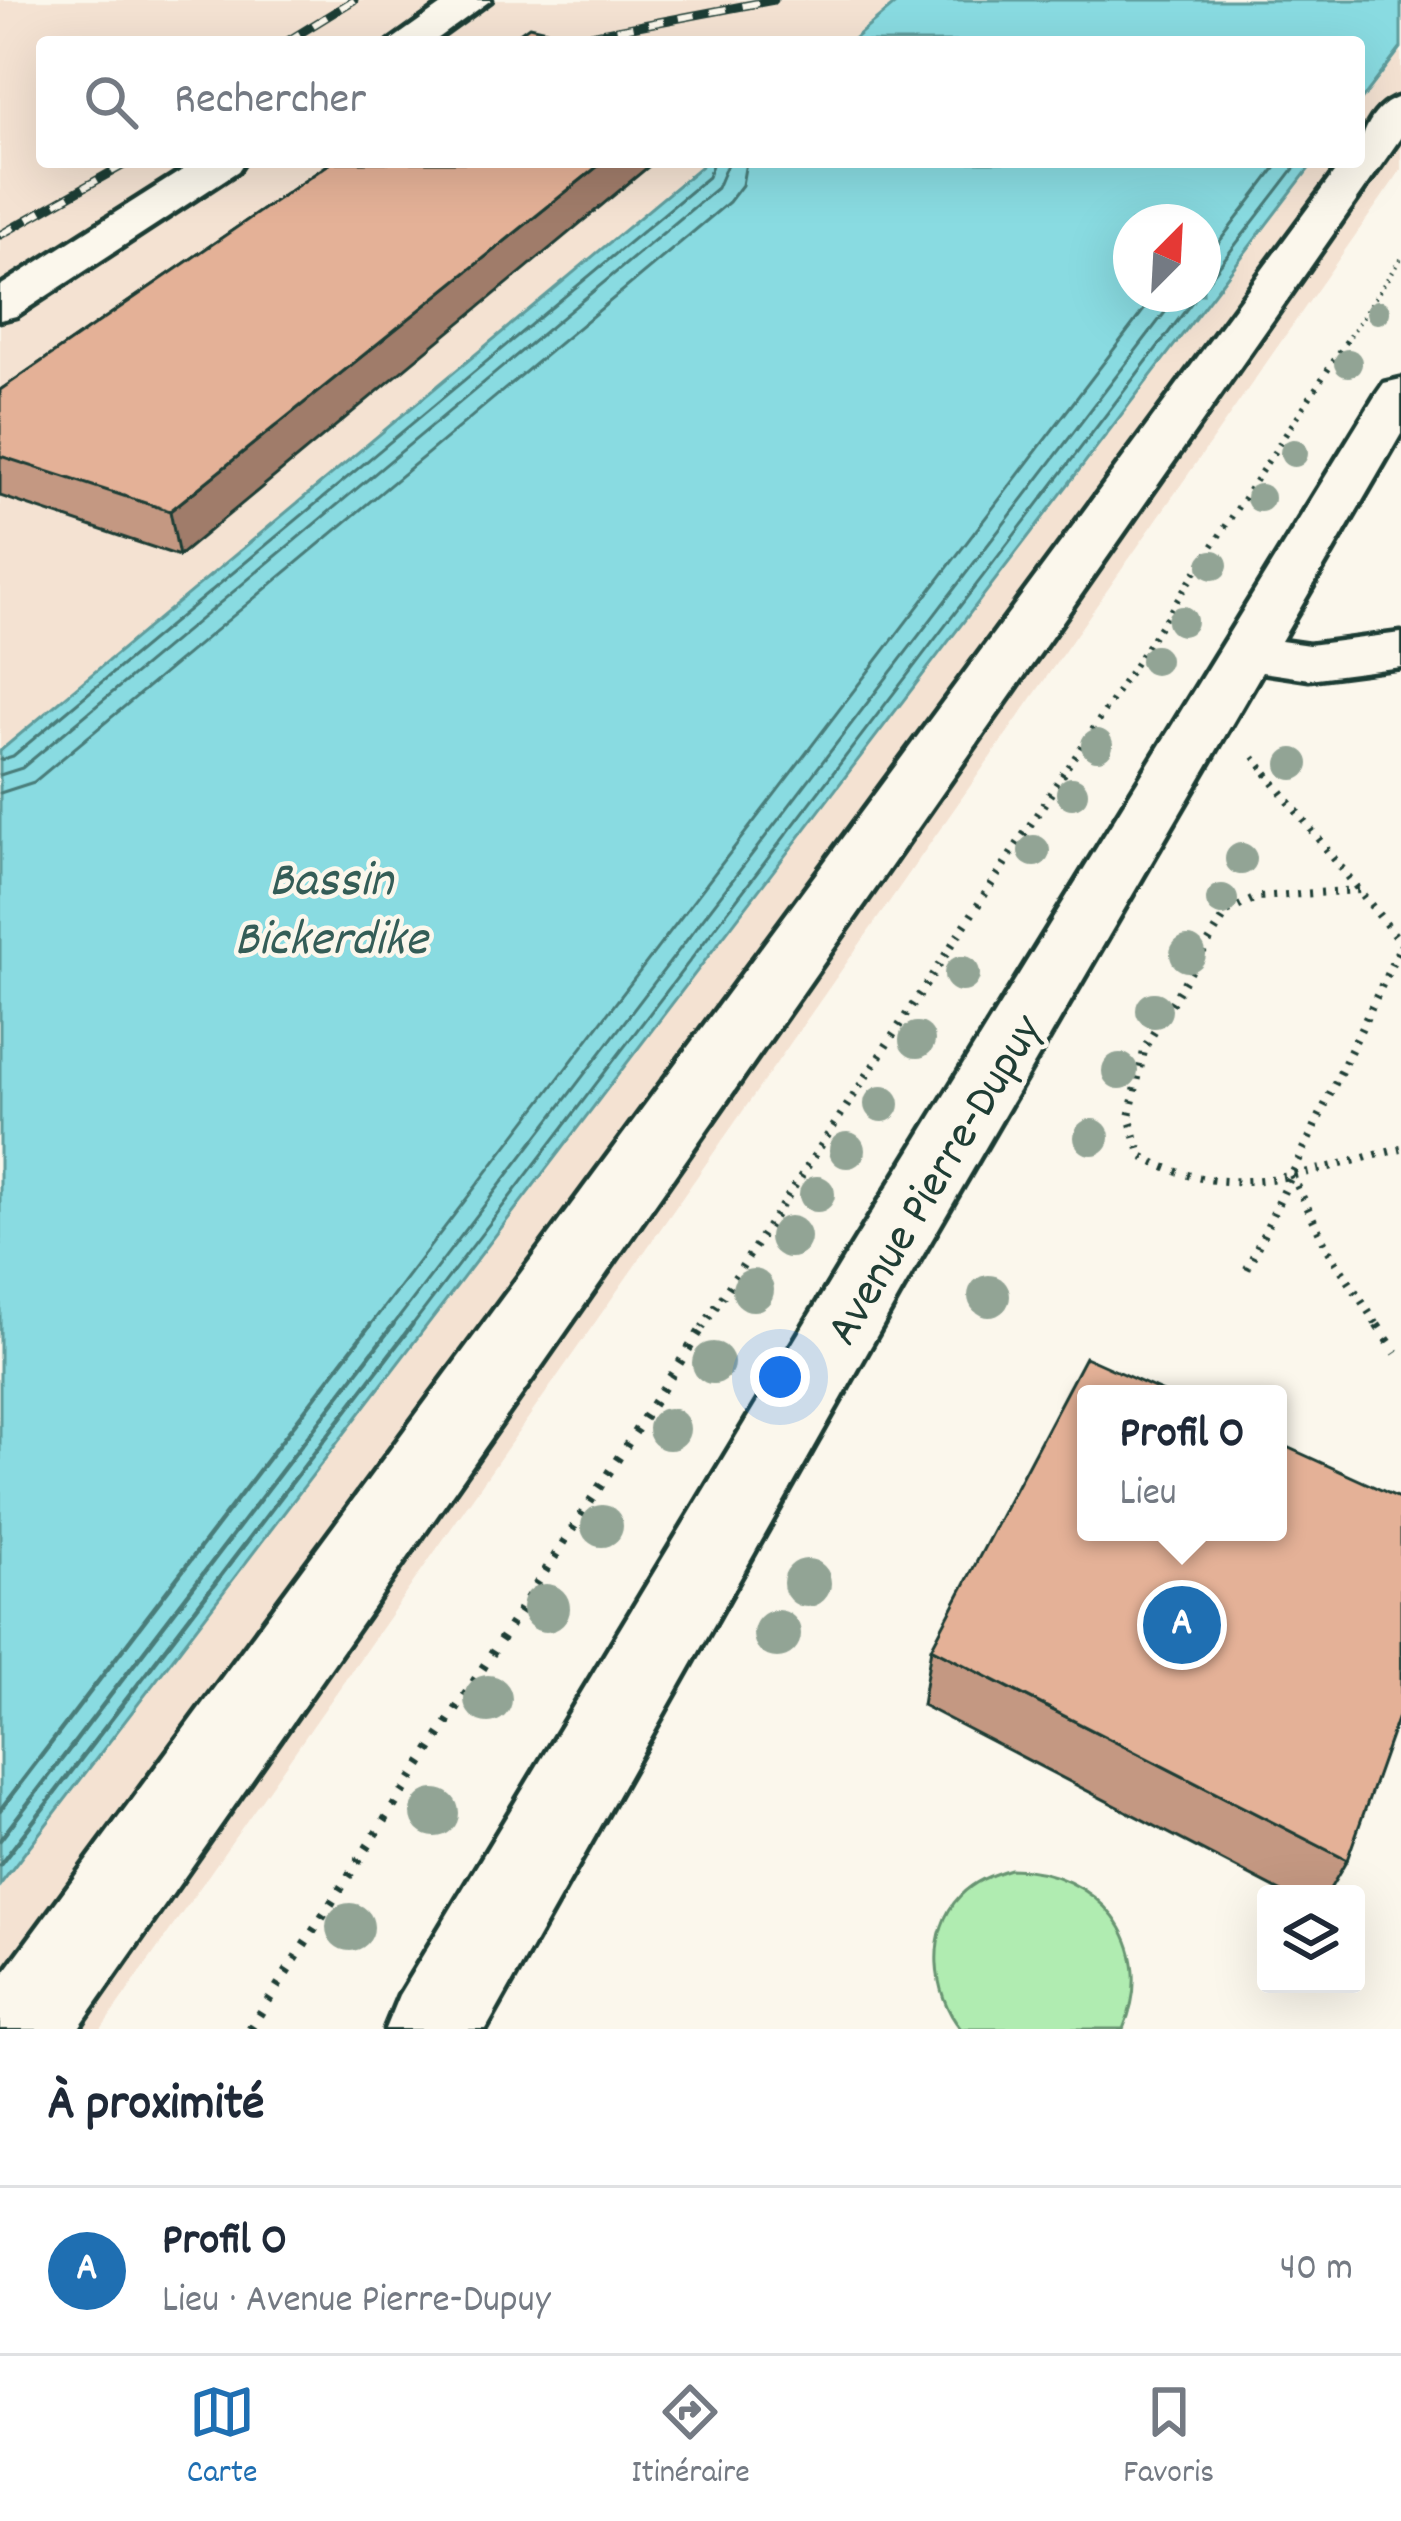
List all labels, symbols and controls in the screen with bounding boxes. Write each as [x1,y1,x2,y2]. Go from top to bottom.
search box [36,36,1365,168]
icon: search [78,69,144,135]
text: Rechercher [174,70,366,134]
north arrow [1113,204,1221,312]
water label: Bassin Bickerdike [235,848,430,979]
street label: Avenue Pierre-Dupuy [811,1002,1064,1360]
your location [750,1347,810,1407]
popup [1077,1385,1287,1541]
text: Profil O [1120,1404,1244,1468]
text: Lieu [1120,1468,1177,1523]
pin: A [1143,1580,1221,1670]
map controls [1257,1885,1365,1993]
button: layers [1257,1885,1365,1993]
text: À proximité [48,2071,265,2143]
text: Profil O [162,2211,287,2275]
text: A [76,2243,98,2298]
text: 40 m [1280,2243,1353,2298]
text: Lieu · Avenue Pierre-Dupuy [162,2275,550,2330]
tab: Carte [187,2379,258,2498]
tab: Itinéraire [631,2379,750,2498]
tab: Favoris [1123,2379,1214,2498]

